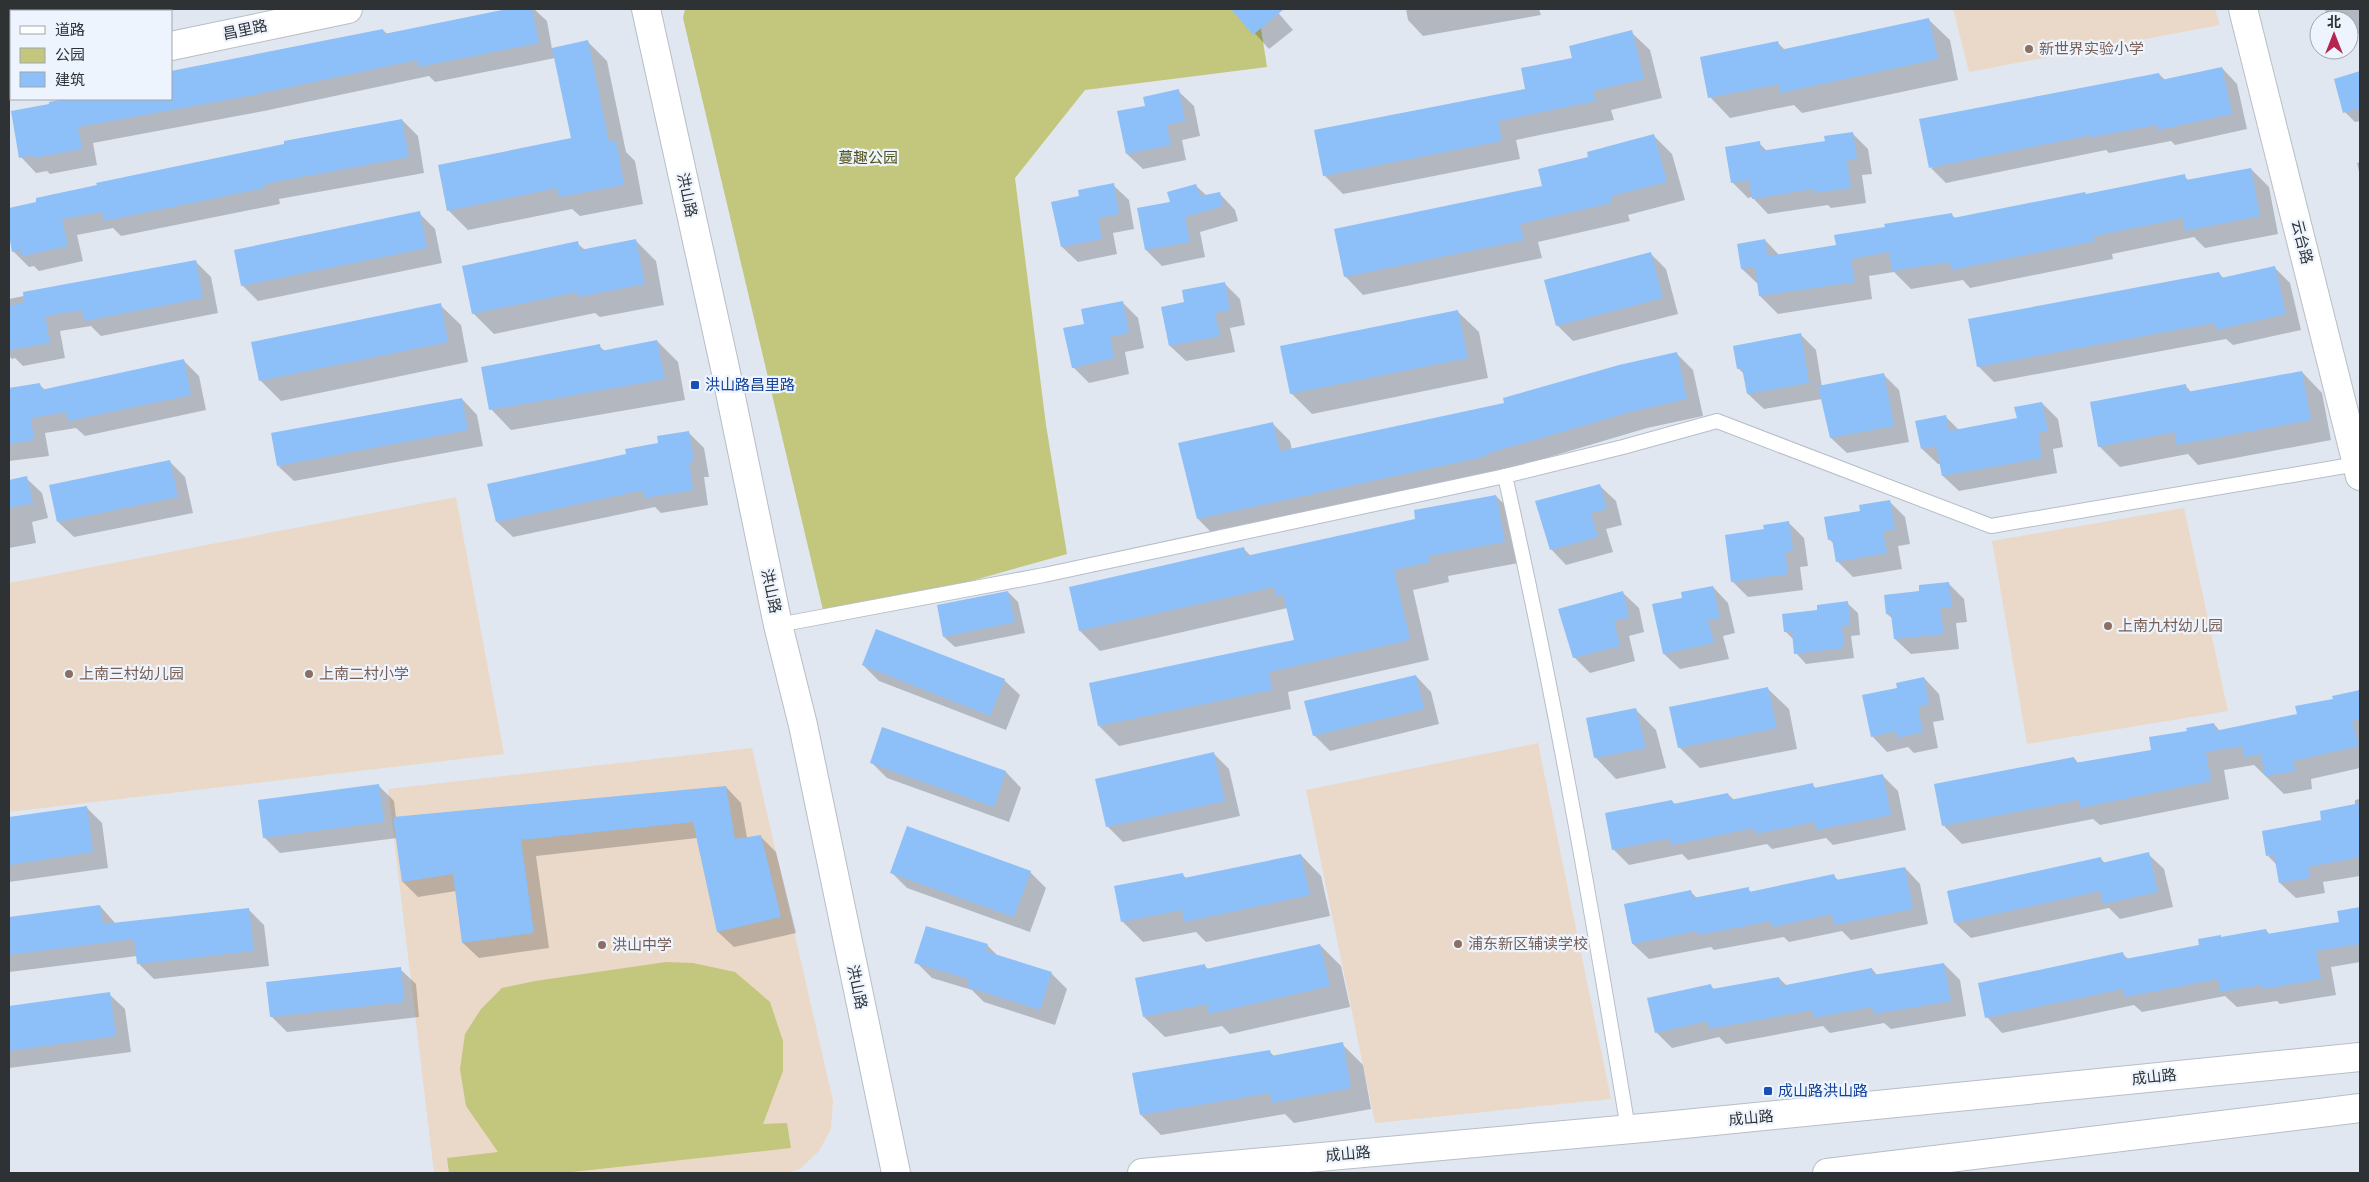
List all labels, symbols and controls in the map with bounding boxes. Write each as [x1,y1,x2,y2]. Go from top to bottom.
legend [10,10,172,100]
north arrow [2309,10,2359,60]
text: 北 [2327,14,2341,31]
street label: 昌里路 [221,17,269,43]
text: 道路 [55,21,85,39]
place label: 新世界实验小学 [2039,40,2144,58]
marker: 新世界实验小学 [2023,43,2035,55]
text: 公园 [55,46,85,64]
text: 建筑 [55,71,85,89]
park label: 蔓趣公园 [838,149,898,167]
street label: 洪山路 [674,171,700,219]
street label: 云台路 [2288,218,2316,266]
place label: 洪山路昌里路 [705,376,795,394]
marker: 洪山路昌里路 [689,379,701,391]
street label: 洪山路 [758,567,784,615]
place label: 上南九村幼儿园 [2118,617,2223,635]
marker: 上南九村幼儿园 [2102,620,2114,632]
place label: 上南三村幼儿园 [79,665,184,683]
place label: 上南二村小学 [319,665,409,683]
marker: 上南三村幼儿园 [63,668,75,680]
marker: 上南二村小学 [303,668,315,680]
place label: 浦东新区辅读学校 [1468,935,1588,953]
place label: 洪山中学 [612,936,672,954]
marker: 浦东新区辅读学校 [1452,938,1464,950]
marker: 洪山中学 [596,939,608,951]
street label: 洪山路 [844,963,870,1011]
street label: 成山路 [2131,1066,2177,1088]
place label: 成山路洪山路 [1778,1082,1868,1100]
marker: 成山路洪山路 [1762,1085,1774,1097]
street label: 成山路 [1728,1107,1774,1129]
street label: 成山路 [1325,1143,1371,1165]

